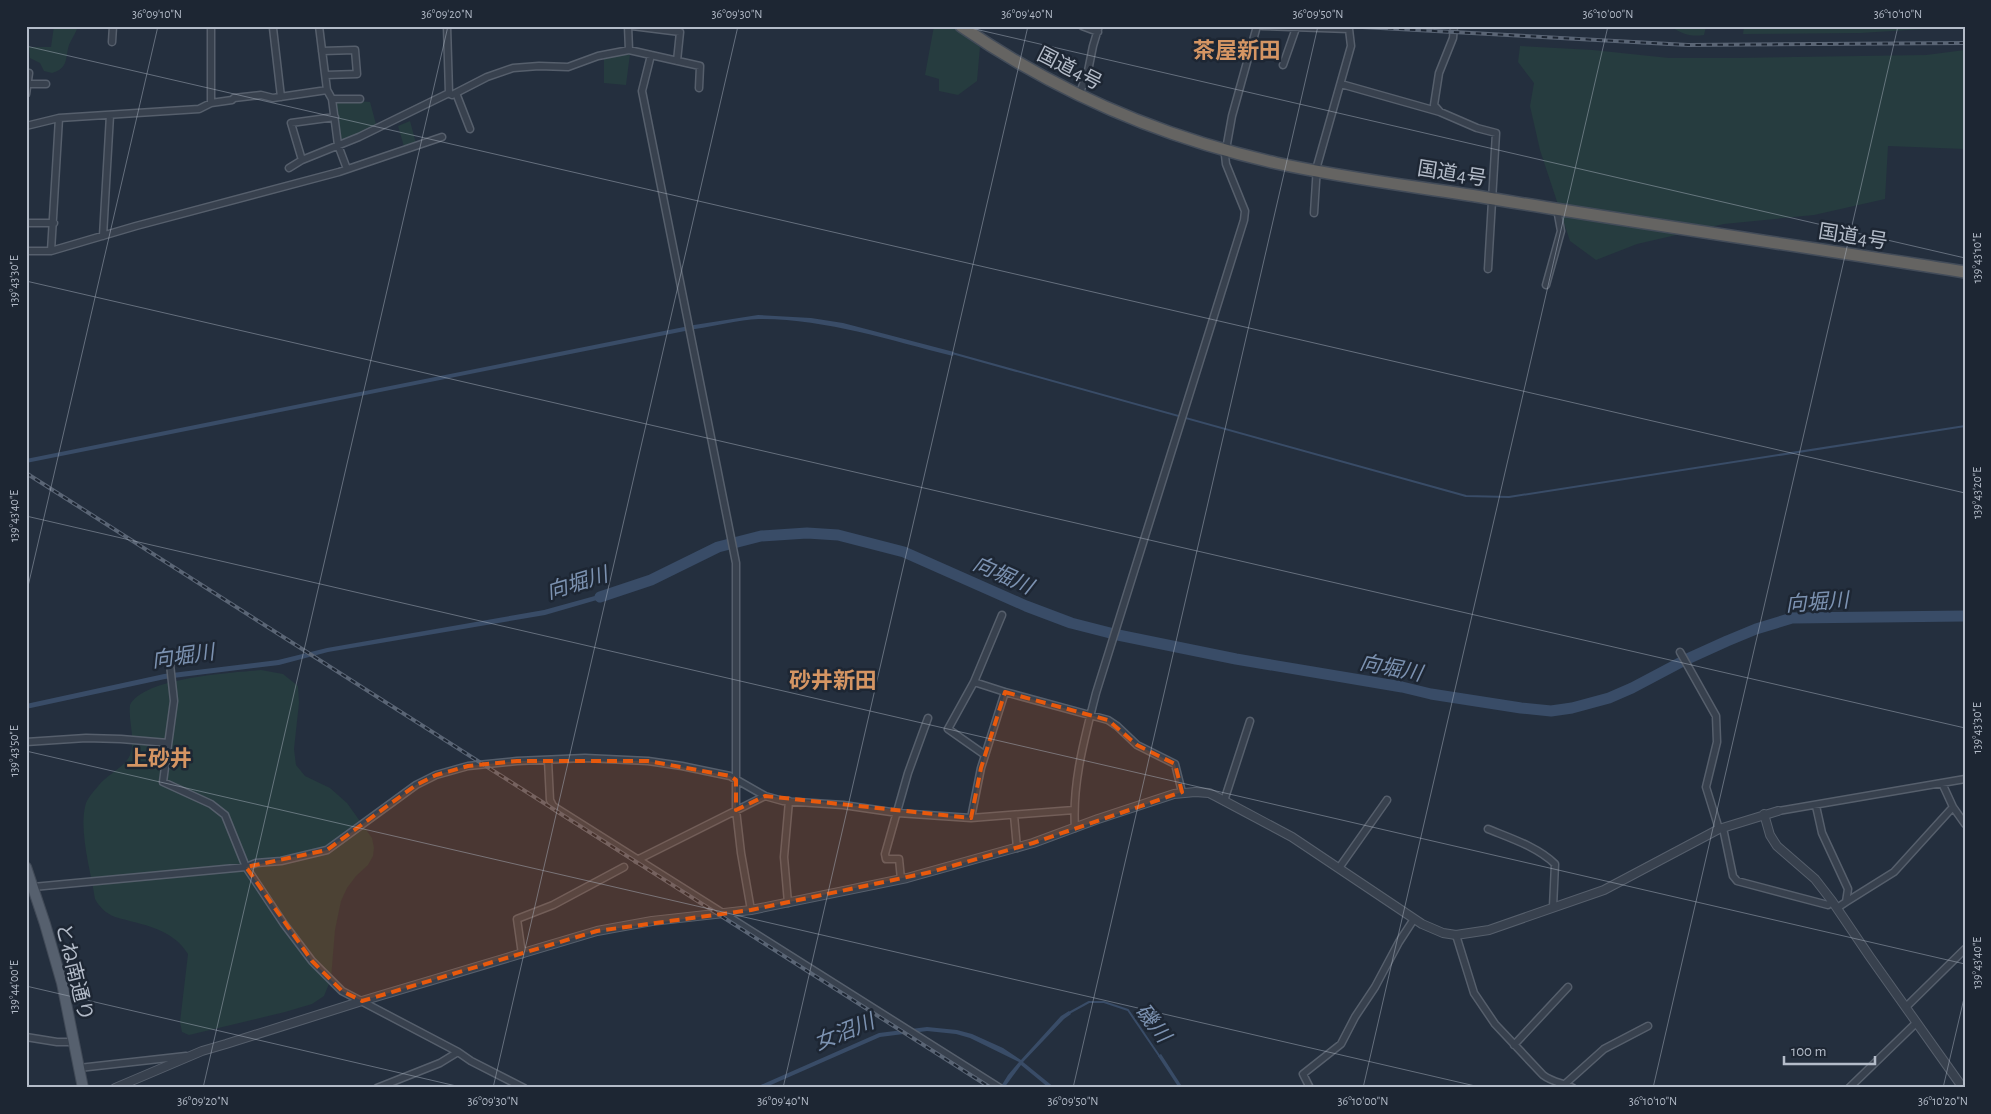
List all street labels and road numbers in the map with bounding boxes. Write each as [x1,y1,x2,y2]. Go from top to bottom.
street label: 国道4号 [1034,43,1106,94]
street label: 国道4号 [1416,158,1488,189]
street label: 国道4号 [1817,221,1889,252]
street label: とね南通り [52,921,97,1023]

